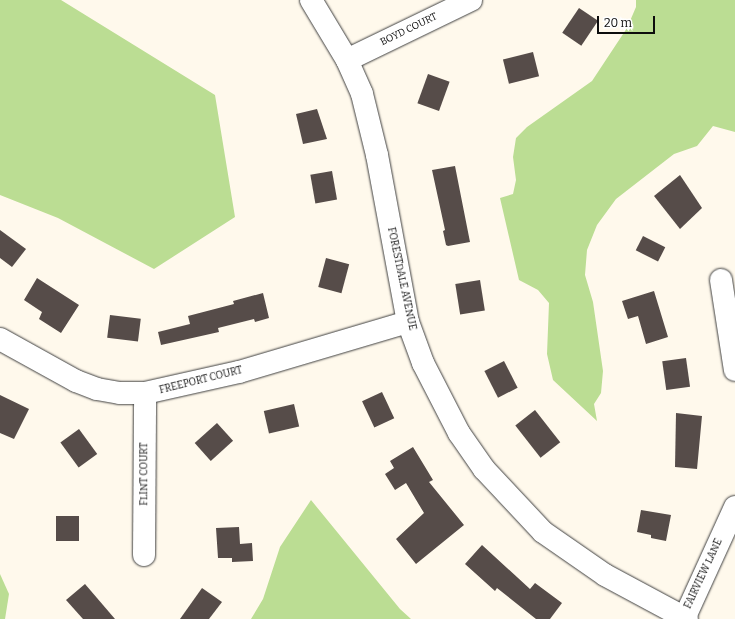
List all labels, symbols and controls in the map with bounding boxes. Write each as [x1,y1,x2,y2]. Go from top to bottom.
scale bar [599,8,657,34]
street label: BOYD COURT [379,11,439,49]
text: 20 m [604,16,632,30]
street label: FORESTDALE AVENUE [384,226,418,332]
street label: FREEPORT COURT [158,365,244,397]
street label: FLINT COURT [139,442,151,506]
street label: FAIRVIEW LANE [683,537,725,611]

